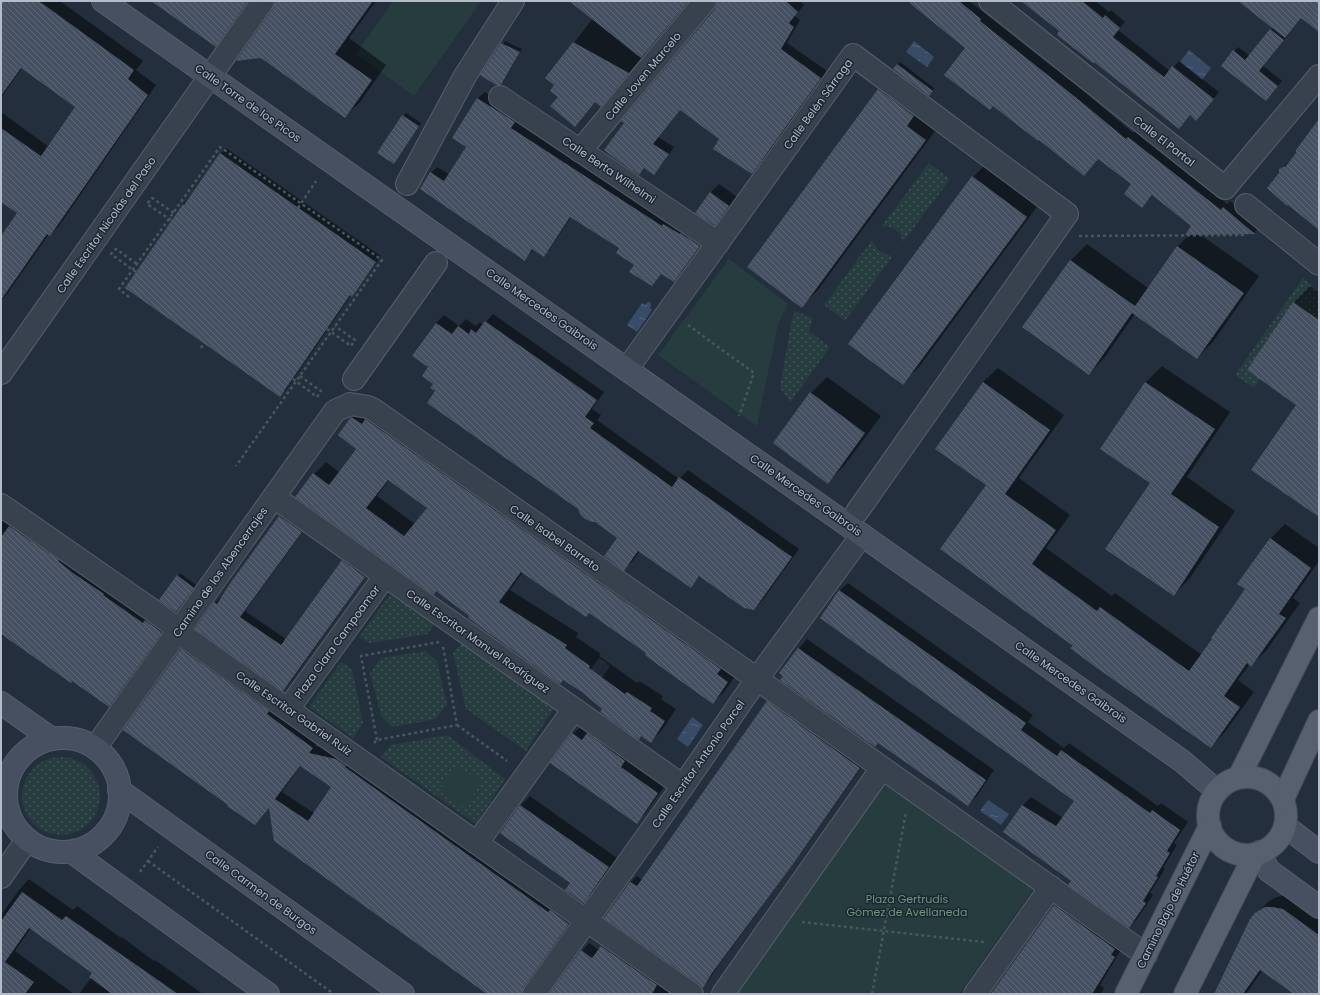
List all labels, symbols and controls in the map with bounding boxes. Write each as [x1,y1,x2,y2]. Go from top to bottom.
street label: Calle Joven Marcelo [601,28,685,124]
street label: Calle Belén Sárraga [780,55,856,153]
street label: Calle Torre de los Picos [192,60,304,146]
street label: Calle El Partal [1130,112,1198,170]
street label: Calle Berta Wilhelmi [559,133,659,208]
street label: Calle Escritor Nicolás del Paso [53,153,159,297]
street label: Calle Mercedes Gaibrois [483,264,602,354]
street label: Calle Mercedes Gaibrois [747,450,866,540]
street label: Calle Isabel Barreto [507,501,603,575]
street label: Camino de los Abencerrajes [169,503,271,640]
street label: Plaza Clara Campoamor [290,582,384,702]
street label: Calle Escritor Manuel Rodríguez [403,585,553,697]
street label: Calle Mercedes Gaibrois [1012,637,1131,727]
street label: Calle Escritor Gabriel Ruiz [233,667,355,759]
street label: Calle Escritor Antonio Porcel [648,697,748,831]
street label: Calle Carmen de Burgos [202,846,320,938]
street label: Camino Bajo de Huétor [1133,849,1203,971]
park label: Plaza Gertrudis Gómez de Avellaneda [847,891,967,920]

